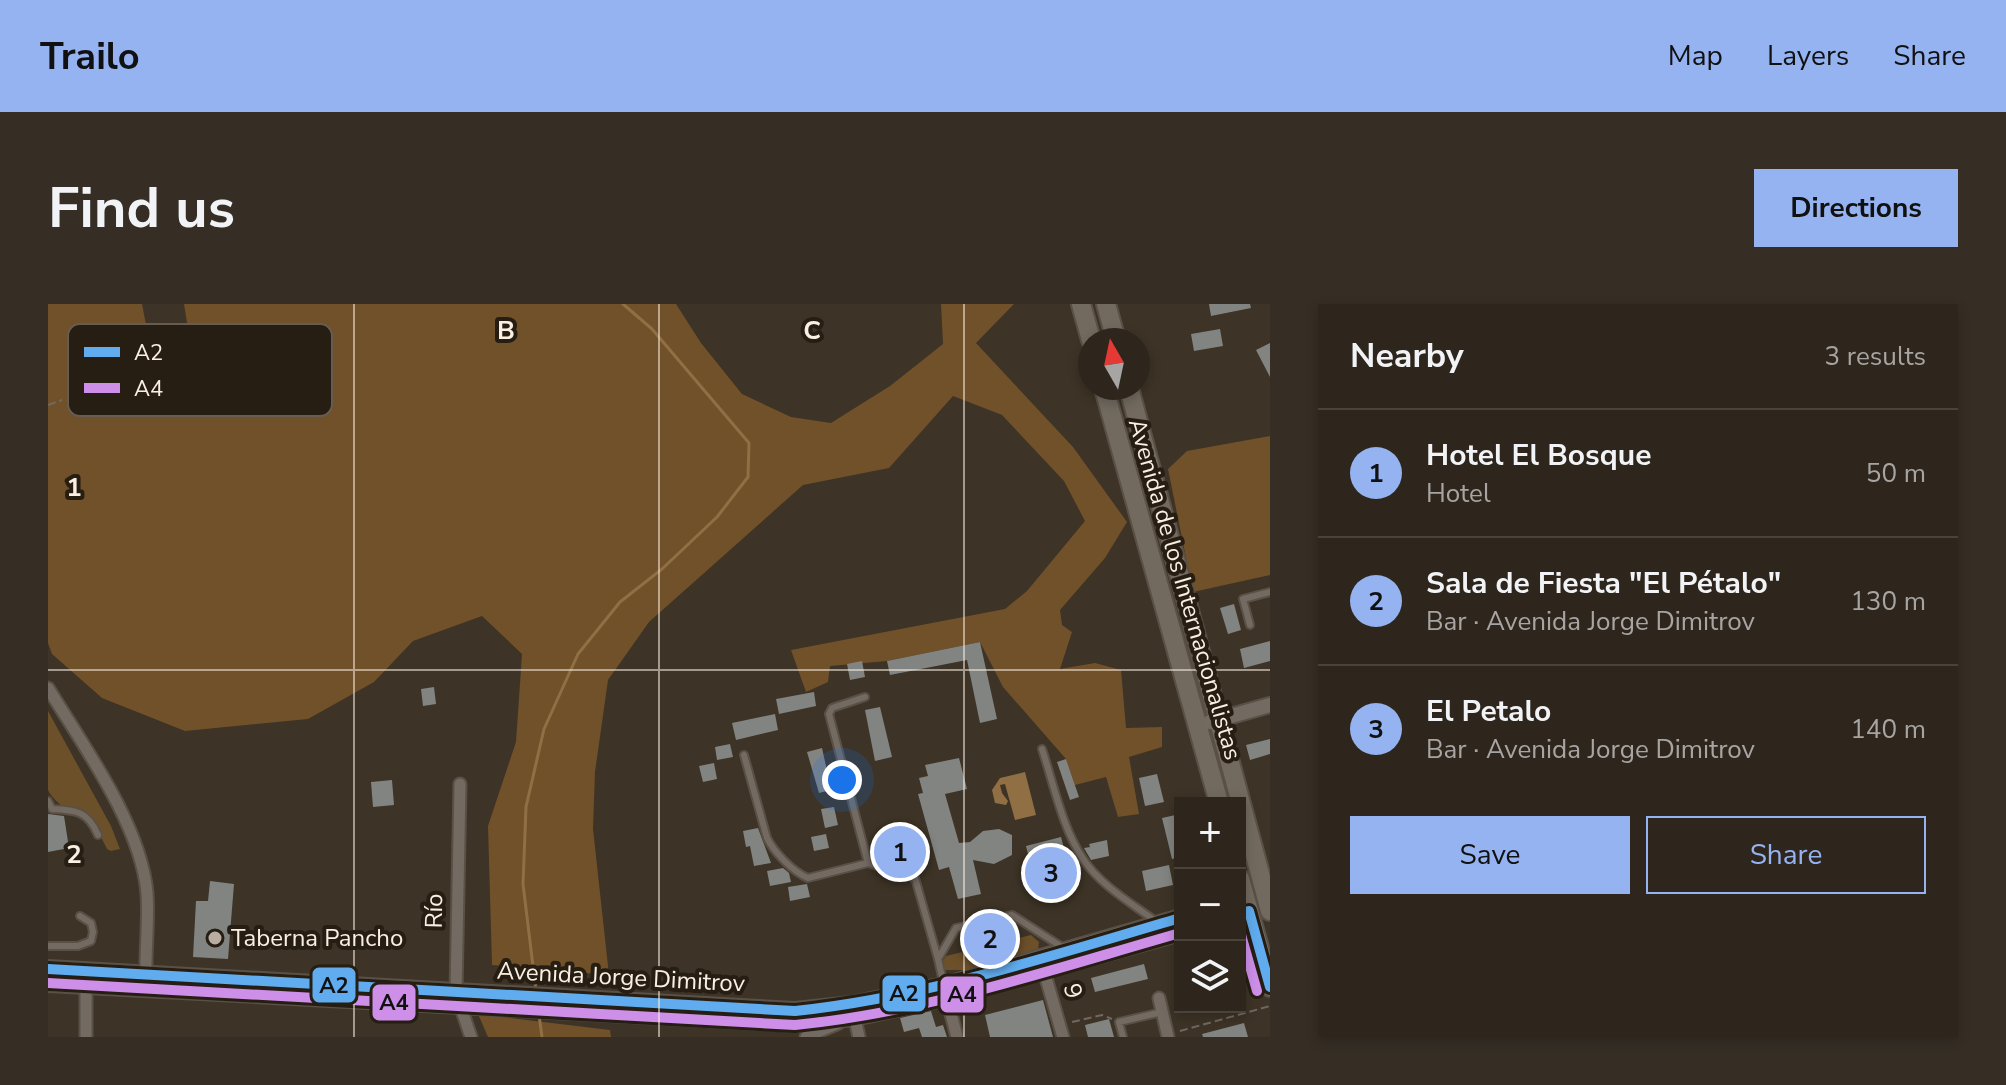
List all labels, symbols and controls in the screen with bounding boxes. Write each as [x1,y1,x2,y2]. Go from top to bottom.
text: Trailo [40,31,140,82]
text: Map [1668,37,1723,75]
text: Layers [1767,37,1849,75]
text: Share [1893,37,1966,75]
button: Directions [1754,169,1958,247]
text: Find us [48,170,235,247]
text: B [497,313,515,348]
text: C [803,313,821,348]
legend [68,324,332,416]
north arrow [1078,328,1150,400]
text: Nearby [1350,333,1464,379]
text: A2 [134,338,163,368]
text: 3 results [1825,339,1926,374]
text: A4 [134,374,163,404]
street label: Avenida de los Internacionalistas [1121,415,1249,763]
text: Hotel El Bosque [1426,435,1651,476]
text: 1 [1368,456,1384,491]
text: 50 m [1866,456,1926,491]
text: 1 [66,470,82,505]
text: Hotel [1426,476,1491,511]
text: Sala de Fiesta "El Pétalo" [1426,563,1781,604]
text: 2 [1368,584,1384,619]
text: 130 m [1850,584,1926,619]
text: Bar · Avenida Jorge Dimitrov [1426,604,1755,639]
text: El Petalo [1426,691,1551,732]
text: 3 [1368,712,1384,747]
text: 140 m [1850,712,1926,747]
text: Bar · Avenida Jorge Dimitrov [1426,732,1755,767]
your location [822,760,862,800]
map controls [1174,797,1246,1013]
button: + [1174,797,1246,869]
button: Save [1350,816,1630,894]
button: Share [1646,816,1926,894]
pin: 1 [874,822,926,882]
text: 2 [66,837,82,872]
pin: 3 [1025,843,1077,903]
button: − [1174,869,1246,941]
street label: Río [418,893,450,929]
pin: 2 [964,909,1016,969]
place label: Taberna Pancho [231,922,403,954]
marker: Taberna Pancho [206,929,224,947]
button: layers [1174,941,1246,1013]
street label: Avenida Jorge Dimitrov [496,955,746,1000]
line badge: A2 [311,966,357,1004]
text: A2 [319,971,349,1001]
line badge: A2 [881,974,927,1013]
line badge: A4 [939,975,985,1014]
text: A2 [889,979,919,1009]
text: A4 [947,980,977,1010]
street label: 9 [1056,980,1090,1002]
line badge: A4 [371,983,417,1022]
text: A4 [379,988,409,1018]

